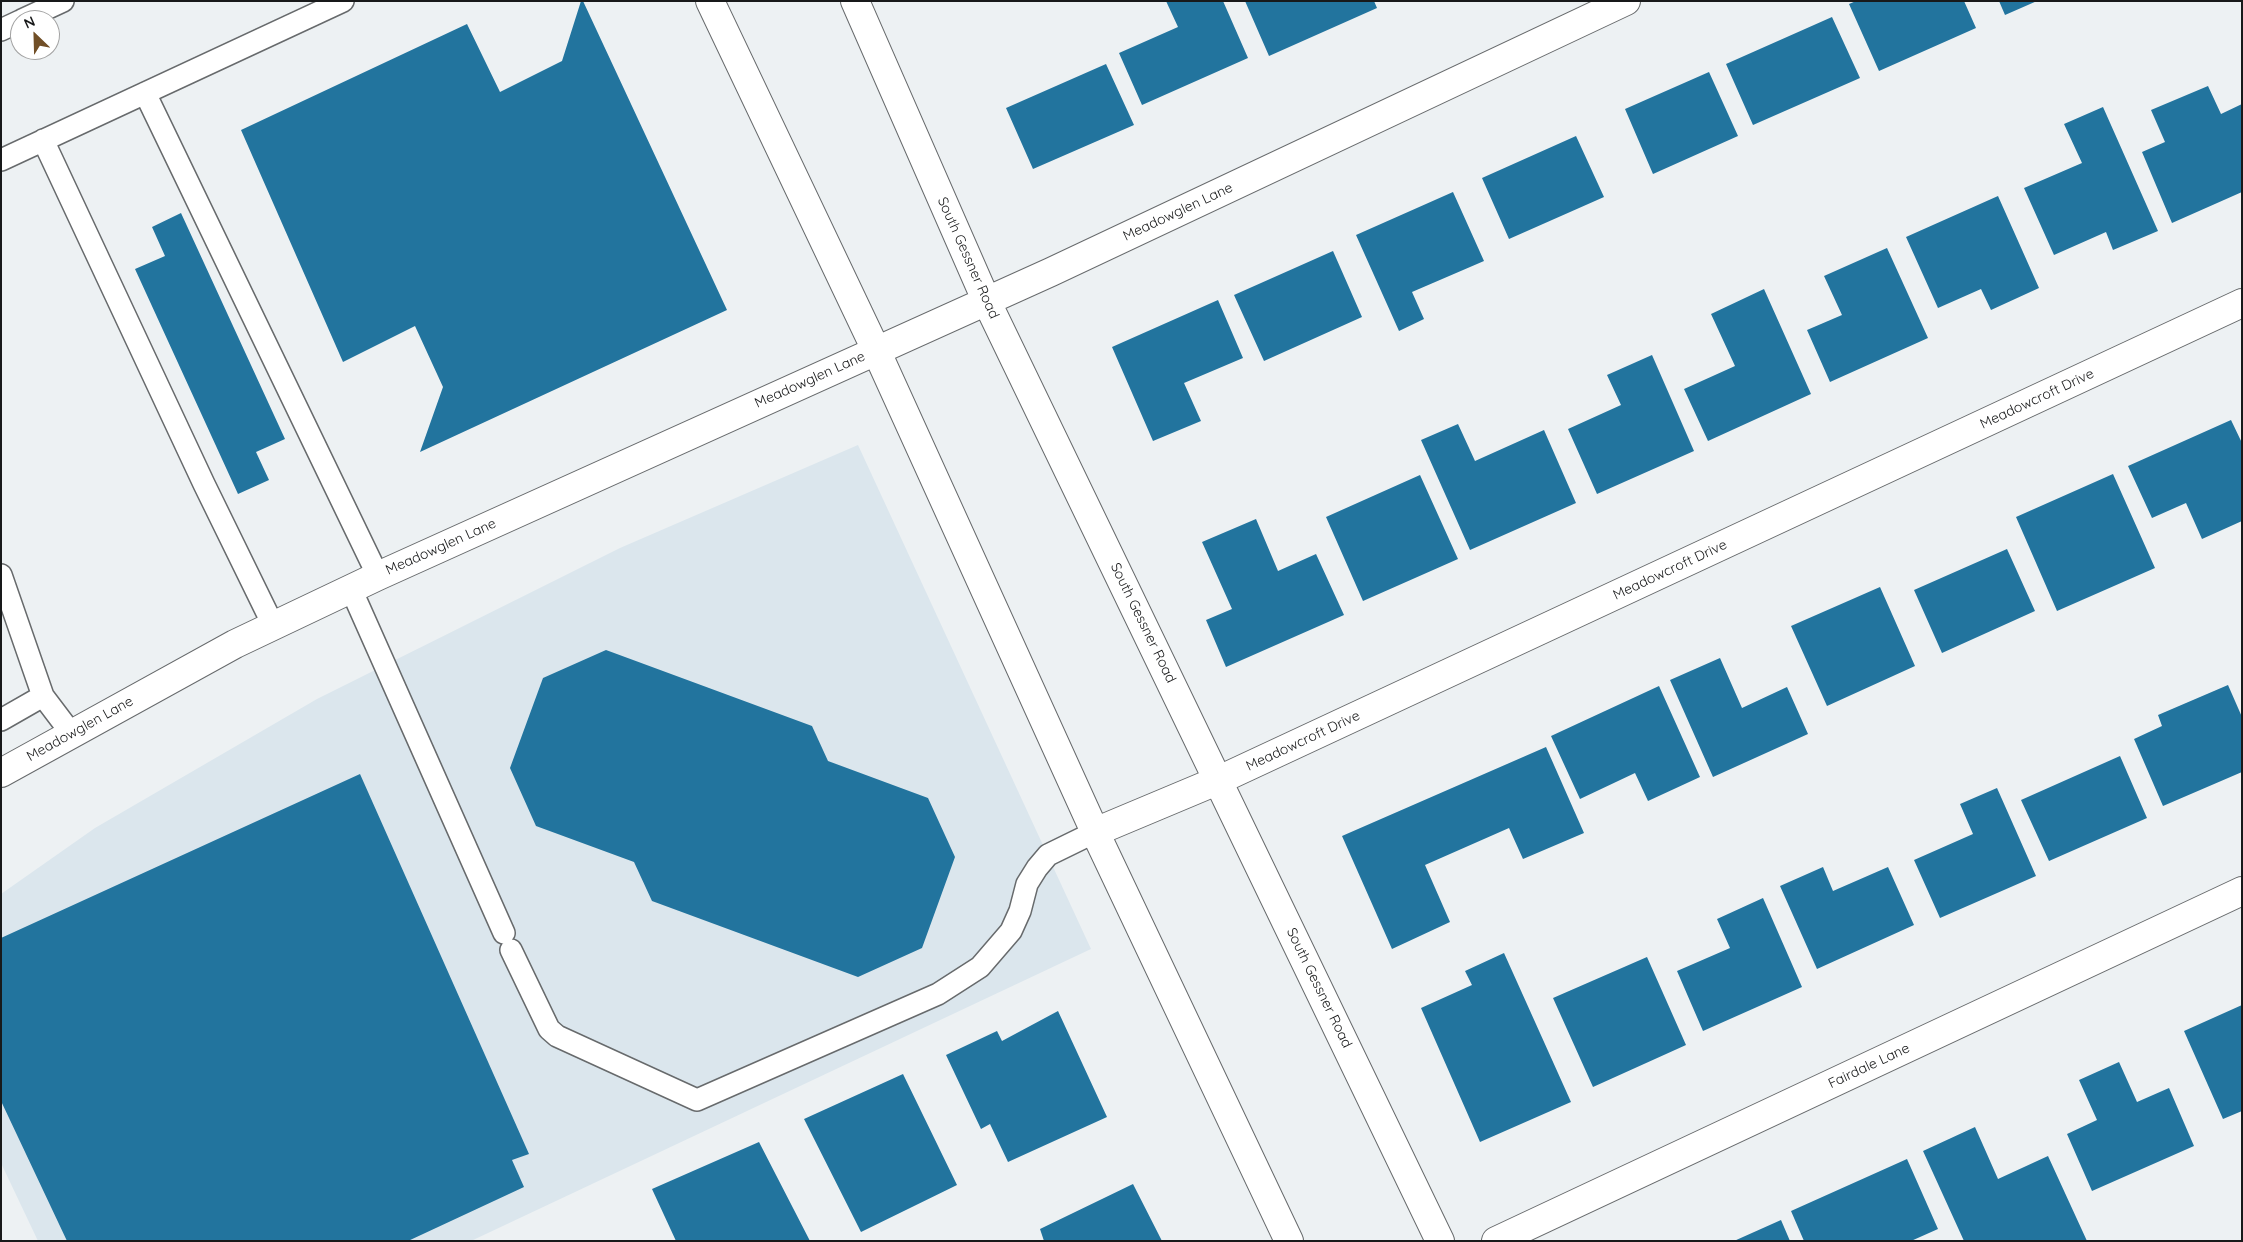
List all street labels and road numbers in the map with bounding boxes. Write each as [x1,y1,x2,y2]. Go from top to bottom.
street label: Meadowglen Lane [1120,179,1236,245]
street label: South Gessner Road [934,195,1002,321]
street label: Meadowglen Lane [752,348,868,412]
street label: Meadowcroft Drive [1977,365,2097,433]
street label: Meadowglen Lane [383,515,499,579]
street label: Meadowcroft Drive [1610,536,1730,604]
street label: South Gessner Road [1107,560,1179,686]
street label: Meadowglen Lane [24,693,136,765]
street label: Meadowcroft Drive [1243,707,1363,775]
street label: South Gessner Road [1283,925,1355,1051]
street label: Fairdale Lane [1826,1040,1912,1092]

